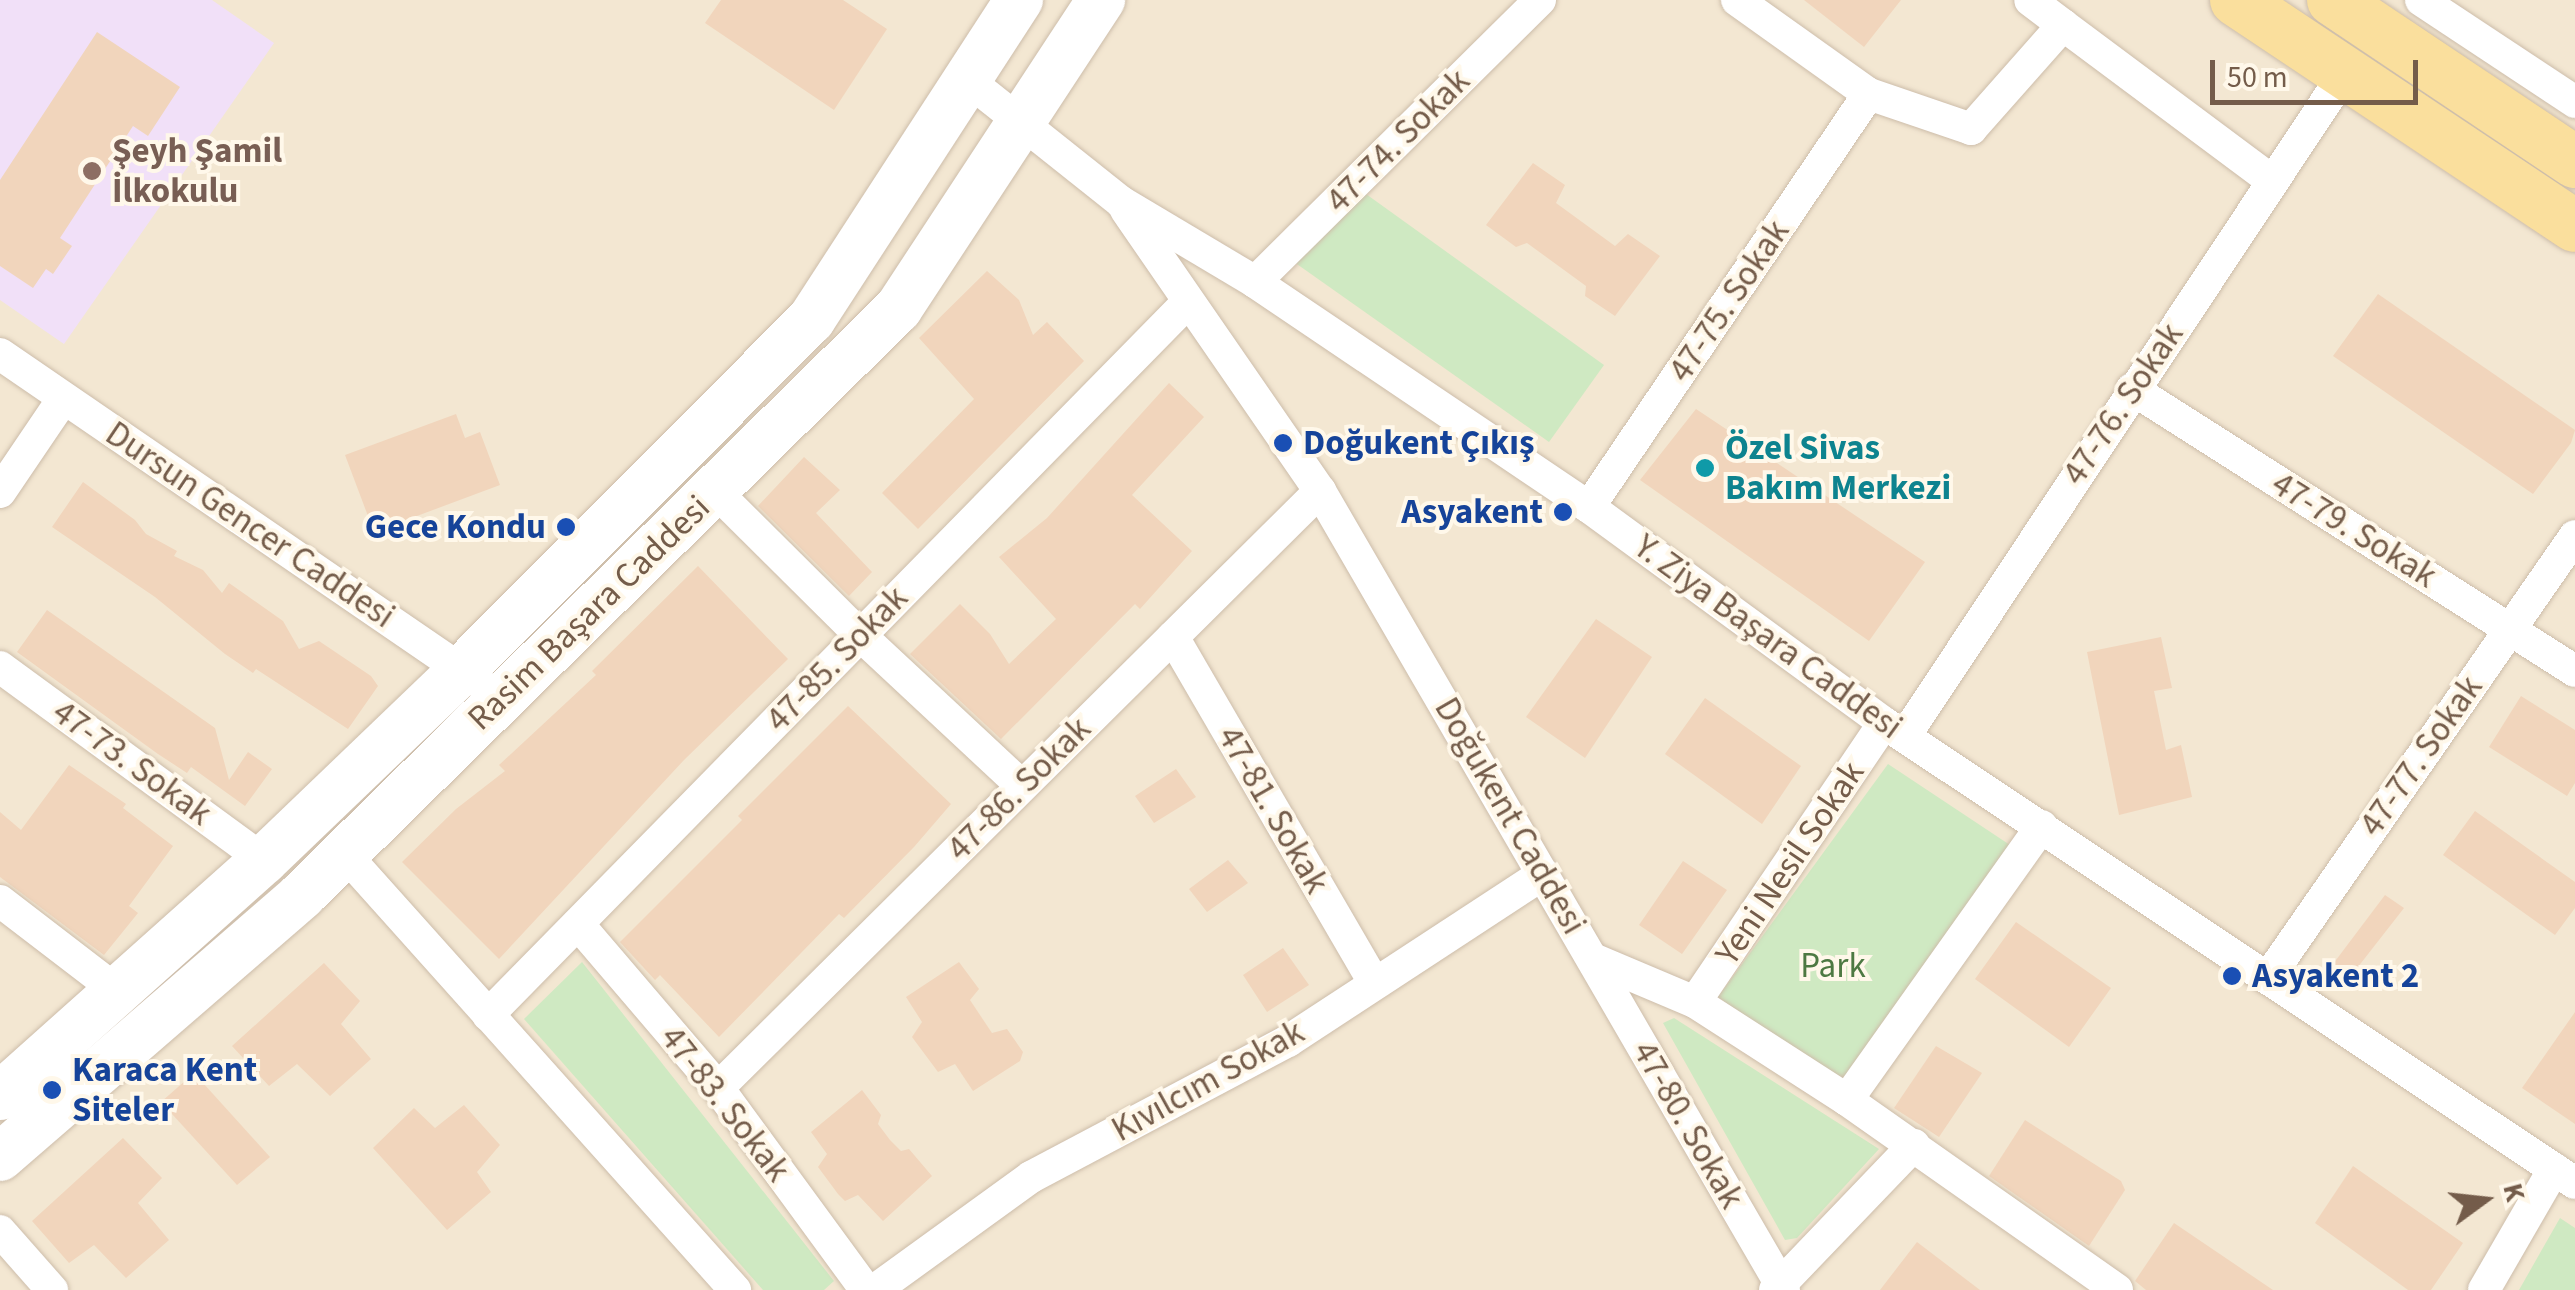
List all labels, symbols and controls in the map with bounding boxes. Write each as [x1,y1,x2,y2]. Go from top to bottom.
scale bar [2215,40,2422,102]
text: 50 m [2227,56,2288,99]
street label: 47-74. Sokak [1317,60,1479,222]
place label: Şeyh Şamil İlkokulu [112,130,282,212]
marker: Şeyh Şamil İlkokulu [81,160,103,182]
street label: 47-75. Sokak [1660,212,1798,390]
street label: 47-76. Sokak [2054,315,2192,493]
street label: Dursun Gencer Caddesi [98,413,402,637]
place label: Doğukent Çıkış [1303,422,1534,464]
place label: Özel Sivas Bakım Merkezi [1725,427,1951,509]
marker: Doğukent Çıkış [1272,432,1294,454]
marker: Özel Sivas Bakım Merkezi [1694,457,1716,479]
street label: 47-79. Sokak [2264,463,2444,597]
street label: Rasim Başara Caddesi [459,487,719,739]
place label: Asyakent [1401,491,1543,533]
marker: Asyakent [1552,501,1574,523]
place label: Gece Kondu [365,506,546,548]
marker: Gece Kondu [555,516,577,538]
street label: Y. Ziya Başara Caddesi [1626,526,1910,748]
street label: 47-85. Sokak [757,578,917,740]
street label: 47-77. Sokak [2351,668,2491,844]
street label: Doğukent Caddesi [1425,690,1595,942]
street label: 47-73. Sokak [45,691,219,835]
street label: 47-86. Sokak [938,708,1100,870]
street label: 47-81. Sokak [1208,719,1338,901]
street label: Yeni Nesil Sokak [1707,753,1873,973]
park label: Park [1800,945,1866,987]
place label: Asyakent 2 [2252,955,2419,997]
marker: Asyakent 2 [2221,965,2243,987]
street label: Kıvılcım Sokak [1105,1011,1311,1151]
street label: 47-83. Sokak [651,1018,799,1190]
street label: 47-80. Sokak [1623,1034,1753,1216]
place label: Karaca Kent Siteler [72,1049,257,1131]
marker: Karaca Kent Siteler [41,1079,63,1101]
north arrow [2435,1150,2535,1250]
text: K [2492,1179,2536,1206]

